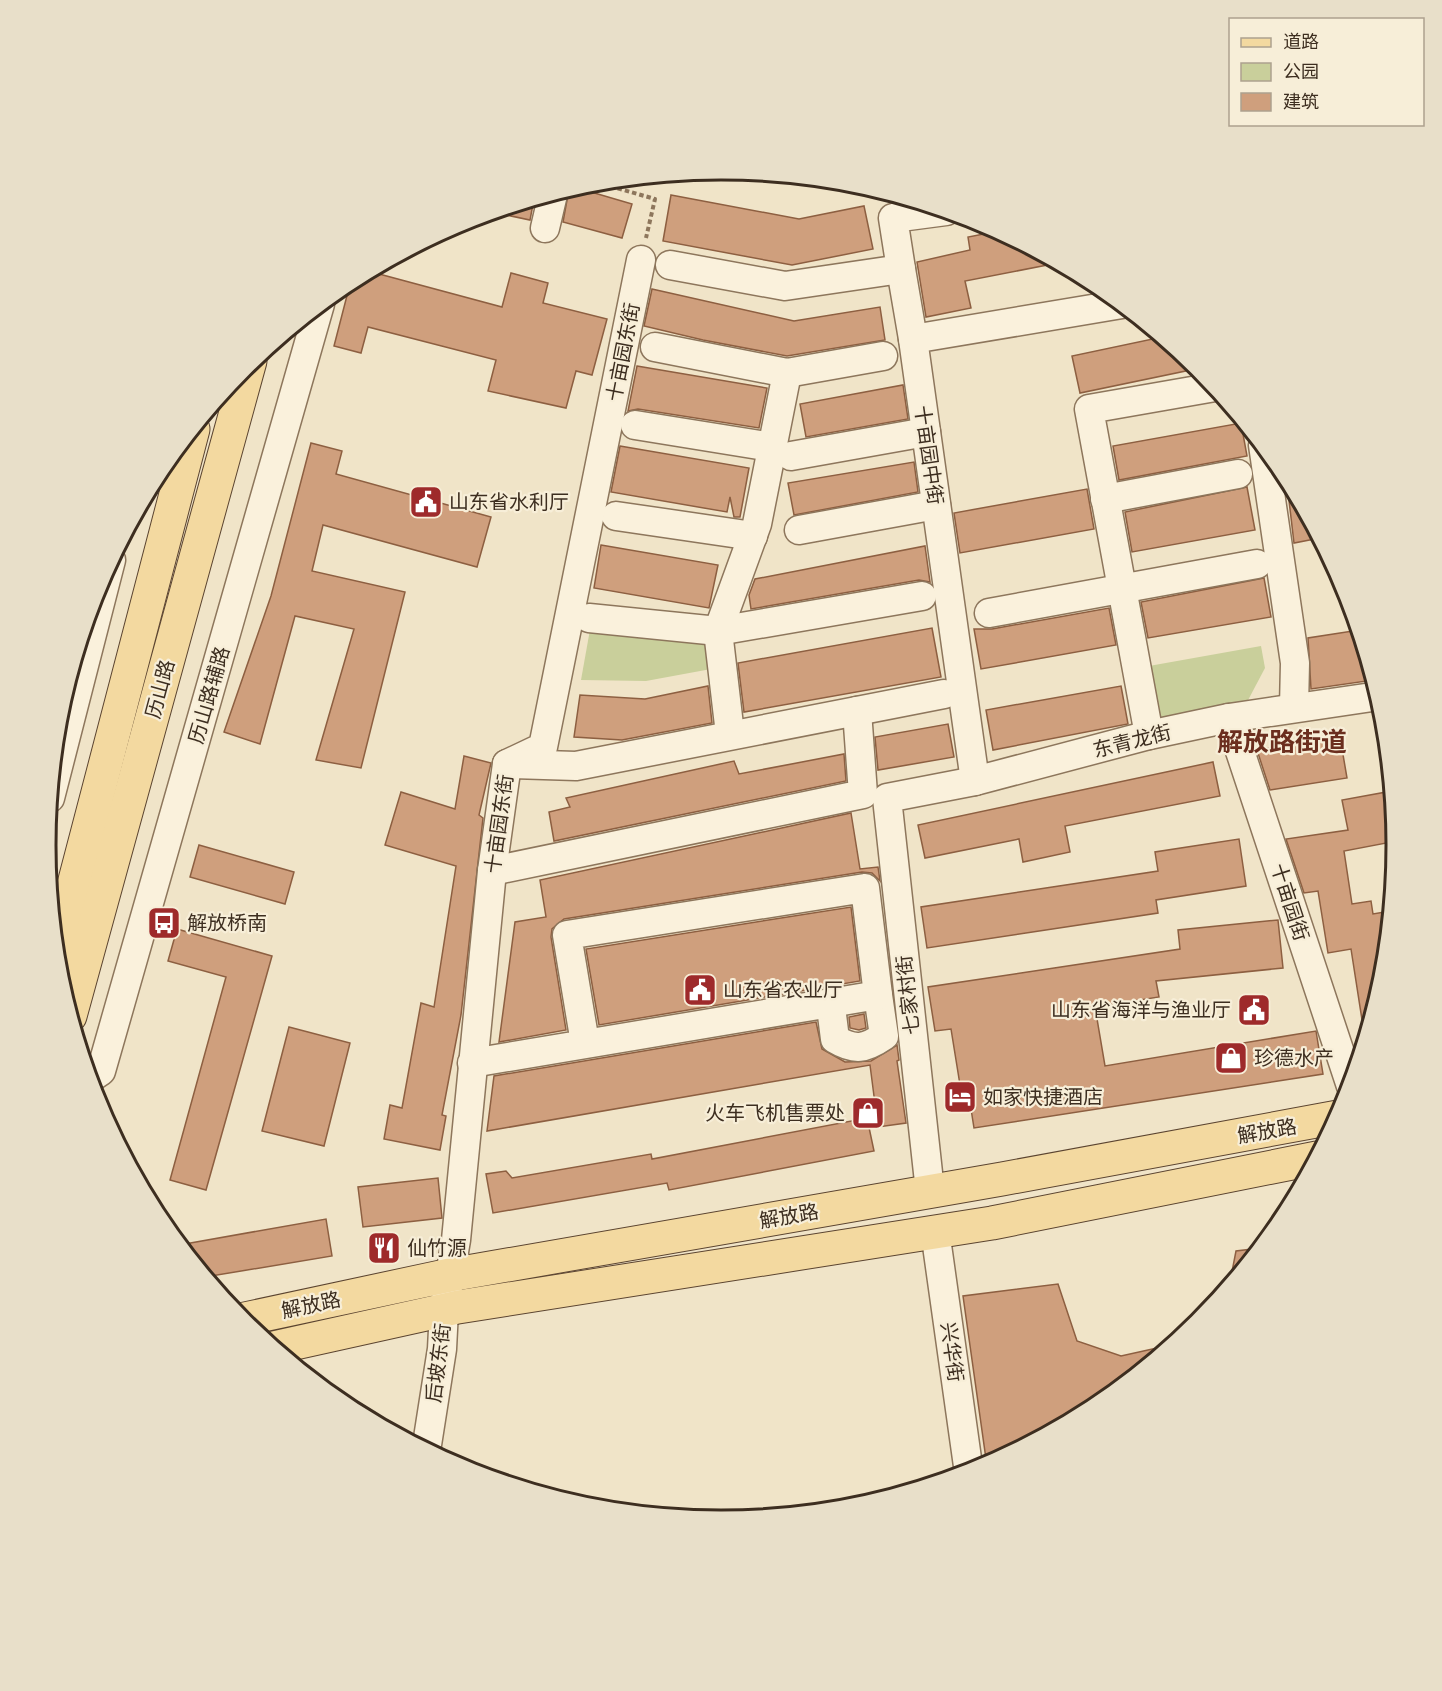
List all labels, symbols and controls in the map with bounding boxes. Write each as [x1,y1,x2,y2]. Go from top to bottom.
legend [1229,18,1424,126]
text: 道路 [1283,31,1319,52]
text: 公园 [1283,61,1319,82]
text: 建筑 [1283,91,1319,112]
street label: 十亩园东街 [602,301,644,403]
street label: 十亩园中街 [910,404,948,506]
public building icon: 山东省水利厅 [408,484,444,520]
place label: 山东省水利厅 [449,490,569,514]
street label: 历山路辅路 [184,644,234,746]
street label: 历山路 [141,657,179,721]
street label: 东青龙街 [1090,720,1174,762]
district label: 解放路街道 [1217,727,1347,757]
street label: 十亩园东街 [480,773,518,875]
street label: 十亩园街 [1266,860,1314,944]
bus stop icon: 解放桥南 [146,905,182,941]
place label: 解放桥南 [187,911,267,935]
street label: 七家村街 [892,954,924,1036]
public building icon: 山东省农业厅 [682,972,718,1008]
place label: 山东省农业厅 [723,978,843,1002]
public building icon: 山东省海洋与渔业厅 [1236,992,1272,1028]
place label: 山东省海洋与渔业厅 [1051,998,1231,1022]
shop icon: 珍德水产 [1213,1040,1249,1076]
place label: 珍德水产 [1254,1046,1334,1070]
hotel icon: 如家快捷酒店 [942,1079,978,1115]
place label: 如家快捷酒店 [983,1085,1103,1109]
shop icon: 火车飞机售票处 [850,1095,886,1131]
place label: 火车飞机售票处 [705,1101,845,1125]
street label: 解放路 [1235,1114,1299,1148]
street label: 解放路 [757,1199,821,1233]
restaurant icon: 仙竹源 [366,1230,402,1266]
place label: 仙竹源 [407,1236,467,1260]
street label: 解放路 [279,1287,343,1323]
street label: 兴华街 [936,1321,968,1383]
street label: 后坡东街 [421,1322,455,1404]

